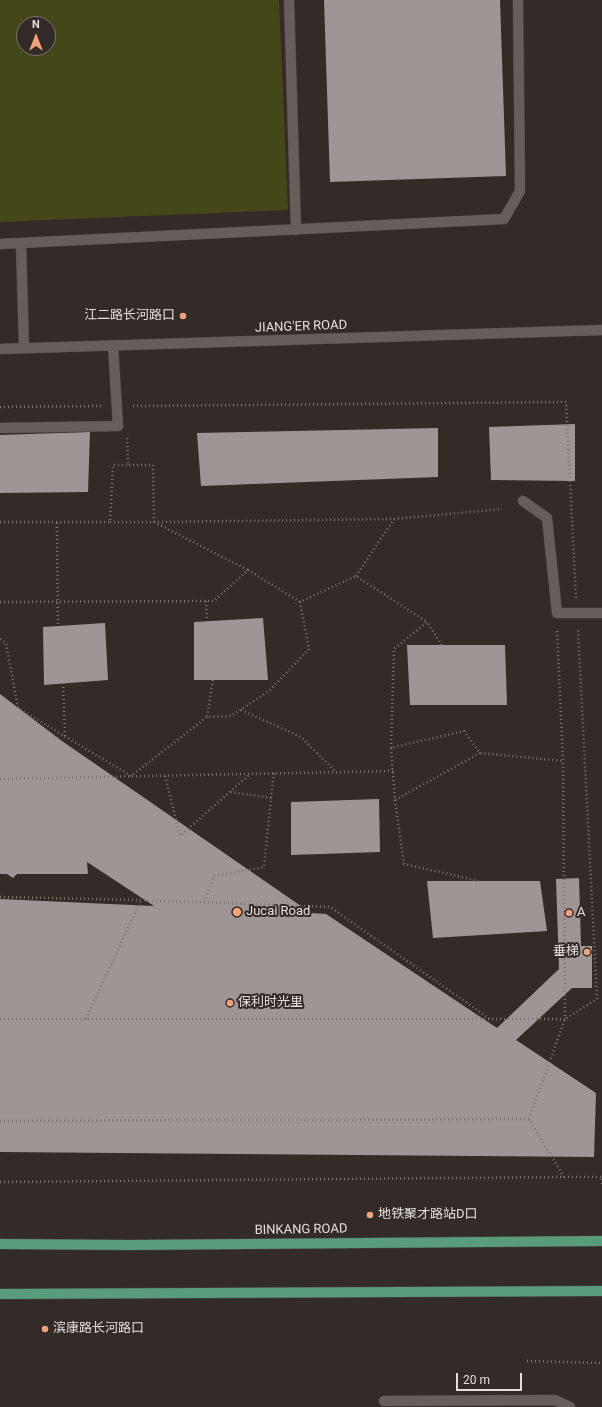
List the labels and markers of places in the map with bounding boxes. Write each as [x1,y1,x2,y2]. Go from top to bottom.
place label: 江二路长河路口 [84,308,175,324]
marker: 江二路长河路口 [178,311,188,321]
place label: Jucai Road [246,904,310,920]
place label: A [577,905,585,921]
marker: Jucai Road [231,906,243,918]
marker: A [564,908,574,918]
place label: 垂梯 [553,944,579,960]
marker: 垂梯 [582,947,592,957]
place label: 保利时光里 [238,995,303,1011]
marker: 保利时光里 [225,998,235,1008]
place label: 地铁聚才路站D口 [378,1207,478,1223]
marker: 地铁聚才路站D口 [365,1210,375,1220]
place label: 滨康路长河路口 [53,1321,144,1337]
marker: 滨康路长河路口 [40,1324,50,1334]

